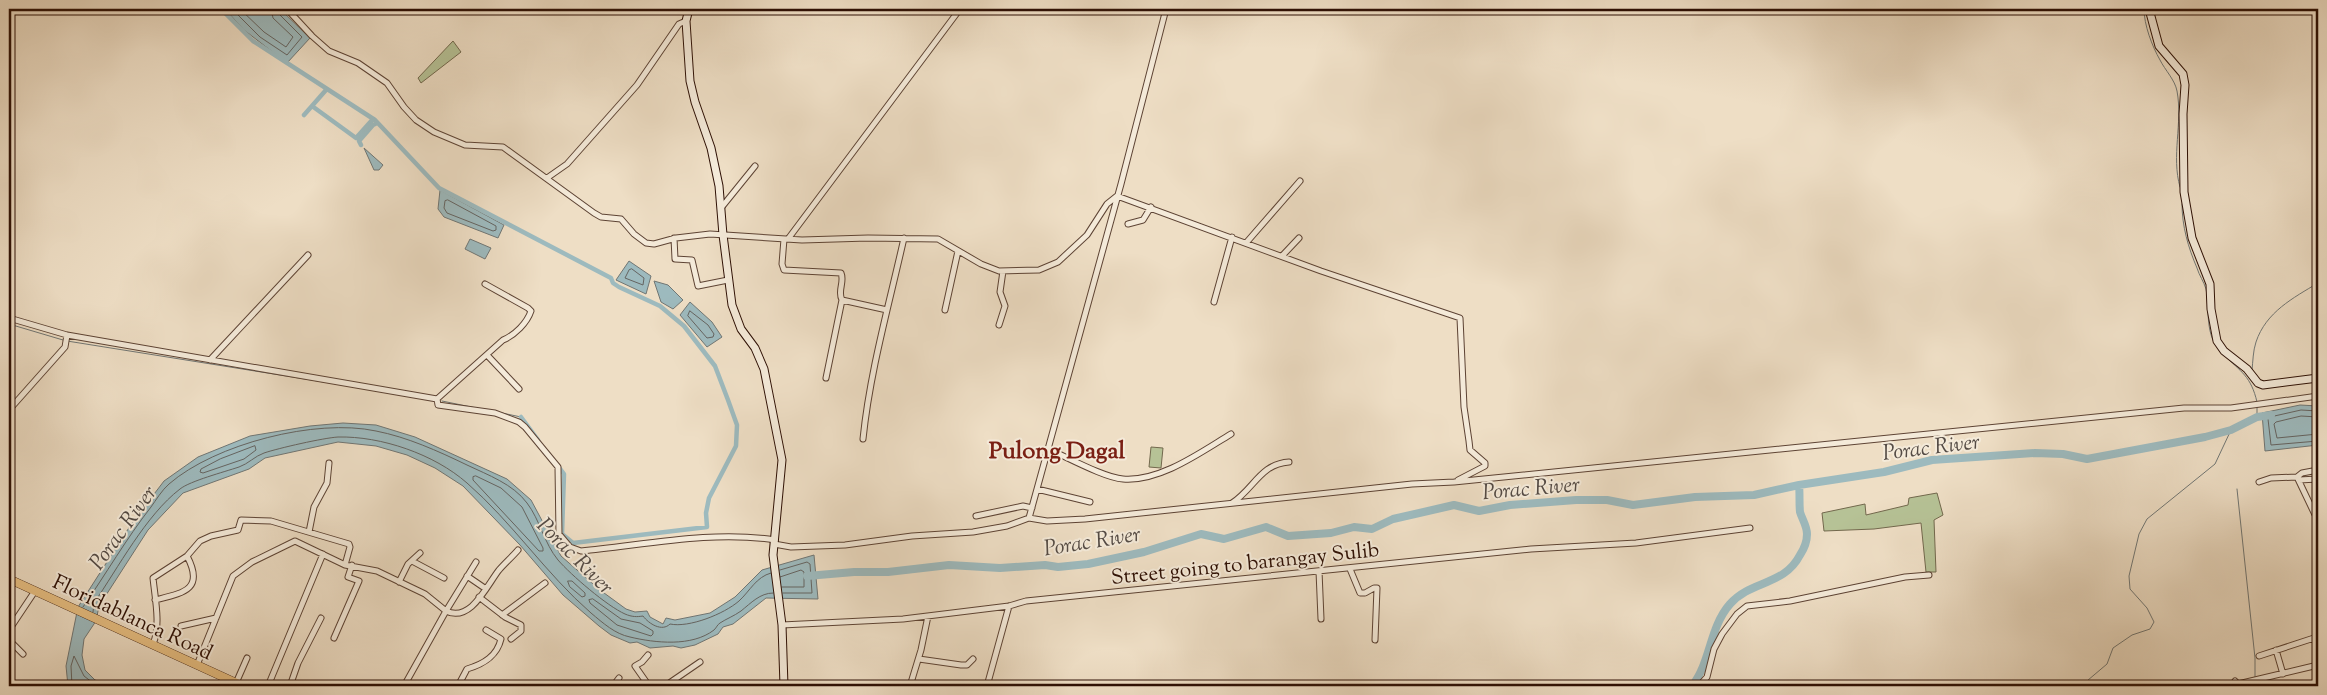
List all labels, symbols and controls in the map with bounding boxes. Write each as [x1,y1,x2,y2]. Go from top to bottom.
water label: Porac River [1881,427,1982,471]
district label: Pulong Dagal [989,435,1126,469]
water label: Porac River [1481,470,1582,510]
water label: Porac River [83,480,166,578]
water label: Porac River [528,511,620,603]
water label: Porac River [1042,519,1143,566]
street label: Street going to barangay Sulib [1110,536,1381,594]
street label: Floridablanca Road [47,568,217,669]

